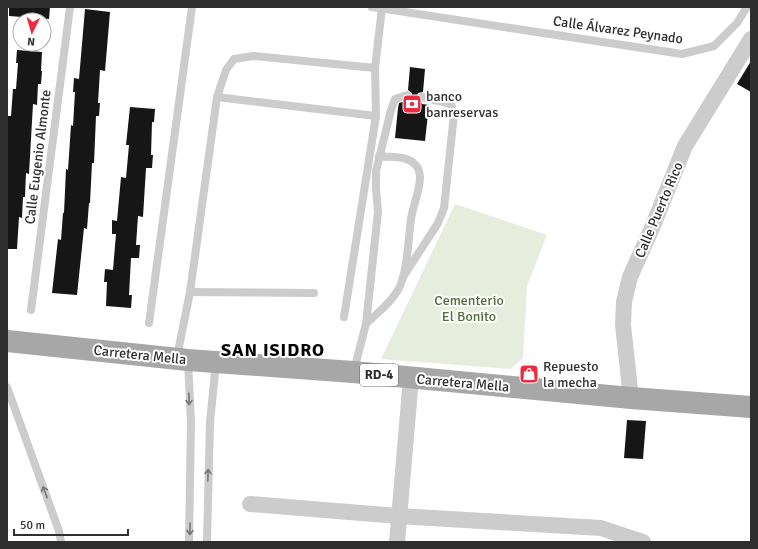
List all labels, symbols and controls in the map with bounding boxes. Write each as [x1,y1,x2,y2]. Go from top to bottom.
north arrow [12,12,52,52]
street label: Calle Álvarez Peynado [552,12,684,48]
text: N [27,35,36,48]
place label: banco banreservas [426,88,498,121]
street label: Calle Eugenio Almonte [21,89,55,225]
bank icon: banco banreservas [401,93,423,115]
street label: Calle Puerto Rico [631,160,687,260]
park label: Cementerio El Bonito [434,292,504,325]
district label: SAN ISIDRO [221,339,325,361]
street label: Carretera Mella [93,342,187,368]
place label: Repuesto la mecha [543,358,598,391]
shop icon: Repuesto la mecha [518,363,540,385]
road number: RD-4 [360,364,398,386]
street label: Carretera Mella [416,370,510,396]
one-way arrow [186,392,193,405]
one-way arrow [205,469,212,482]
one-way arrow [41,485,48,498]
scale bar [14,511,128,537]
text: 50 m [20,518,45,533]
one-way arrow [186,522,193,535]

